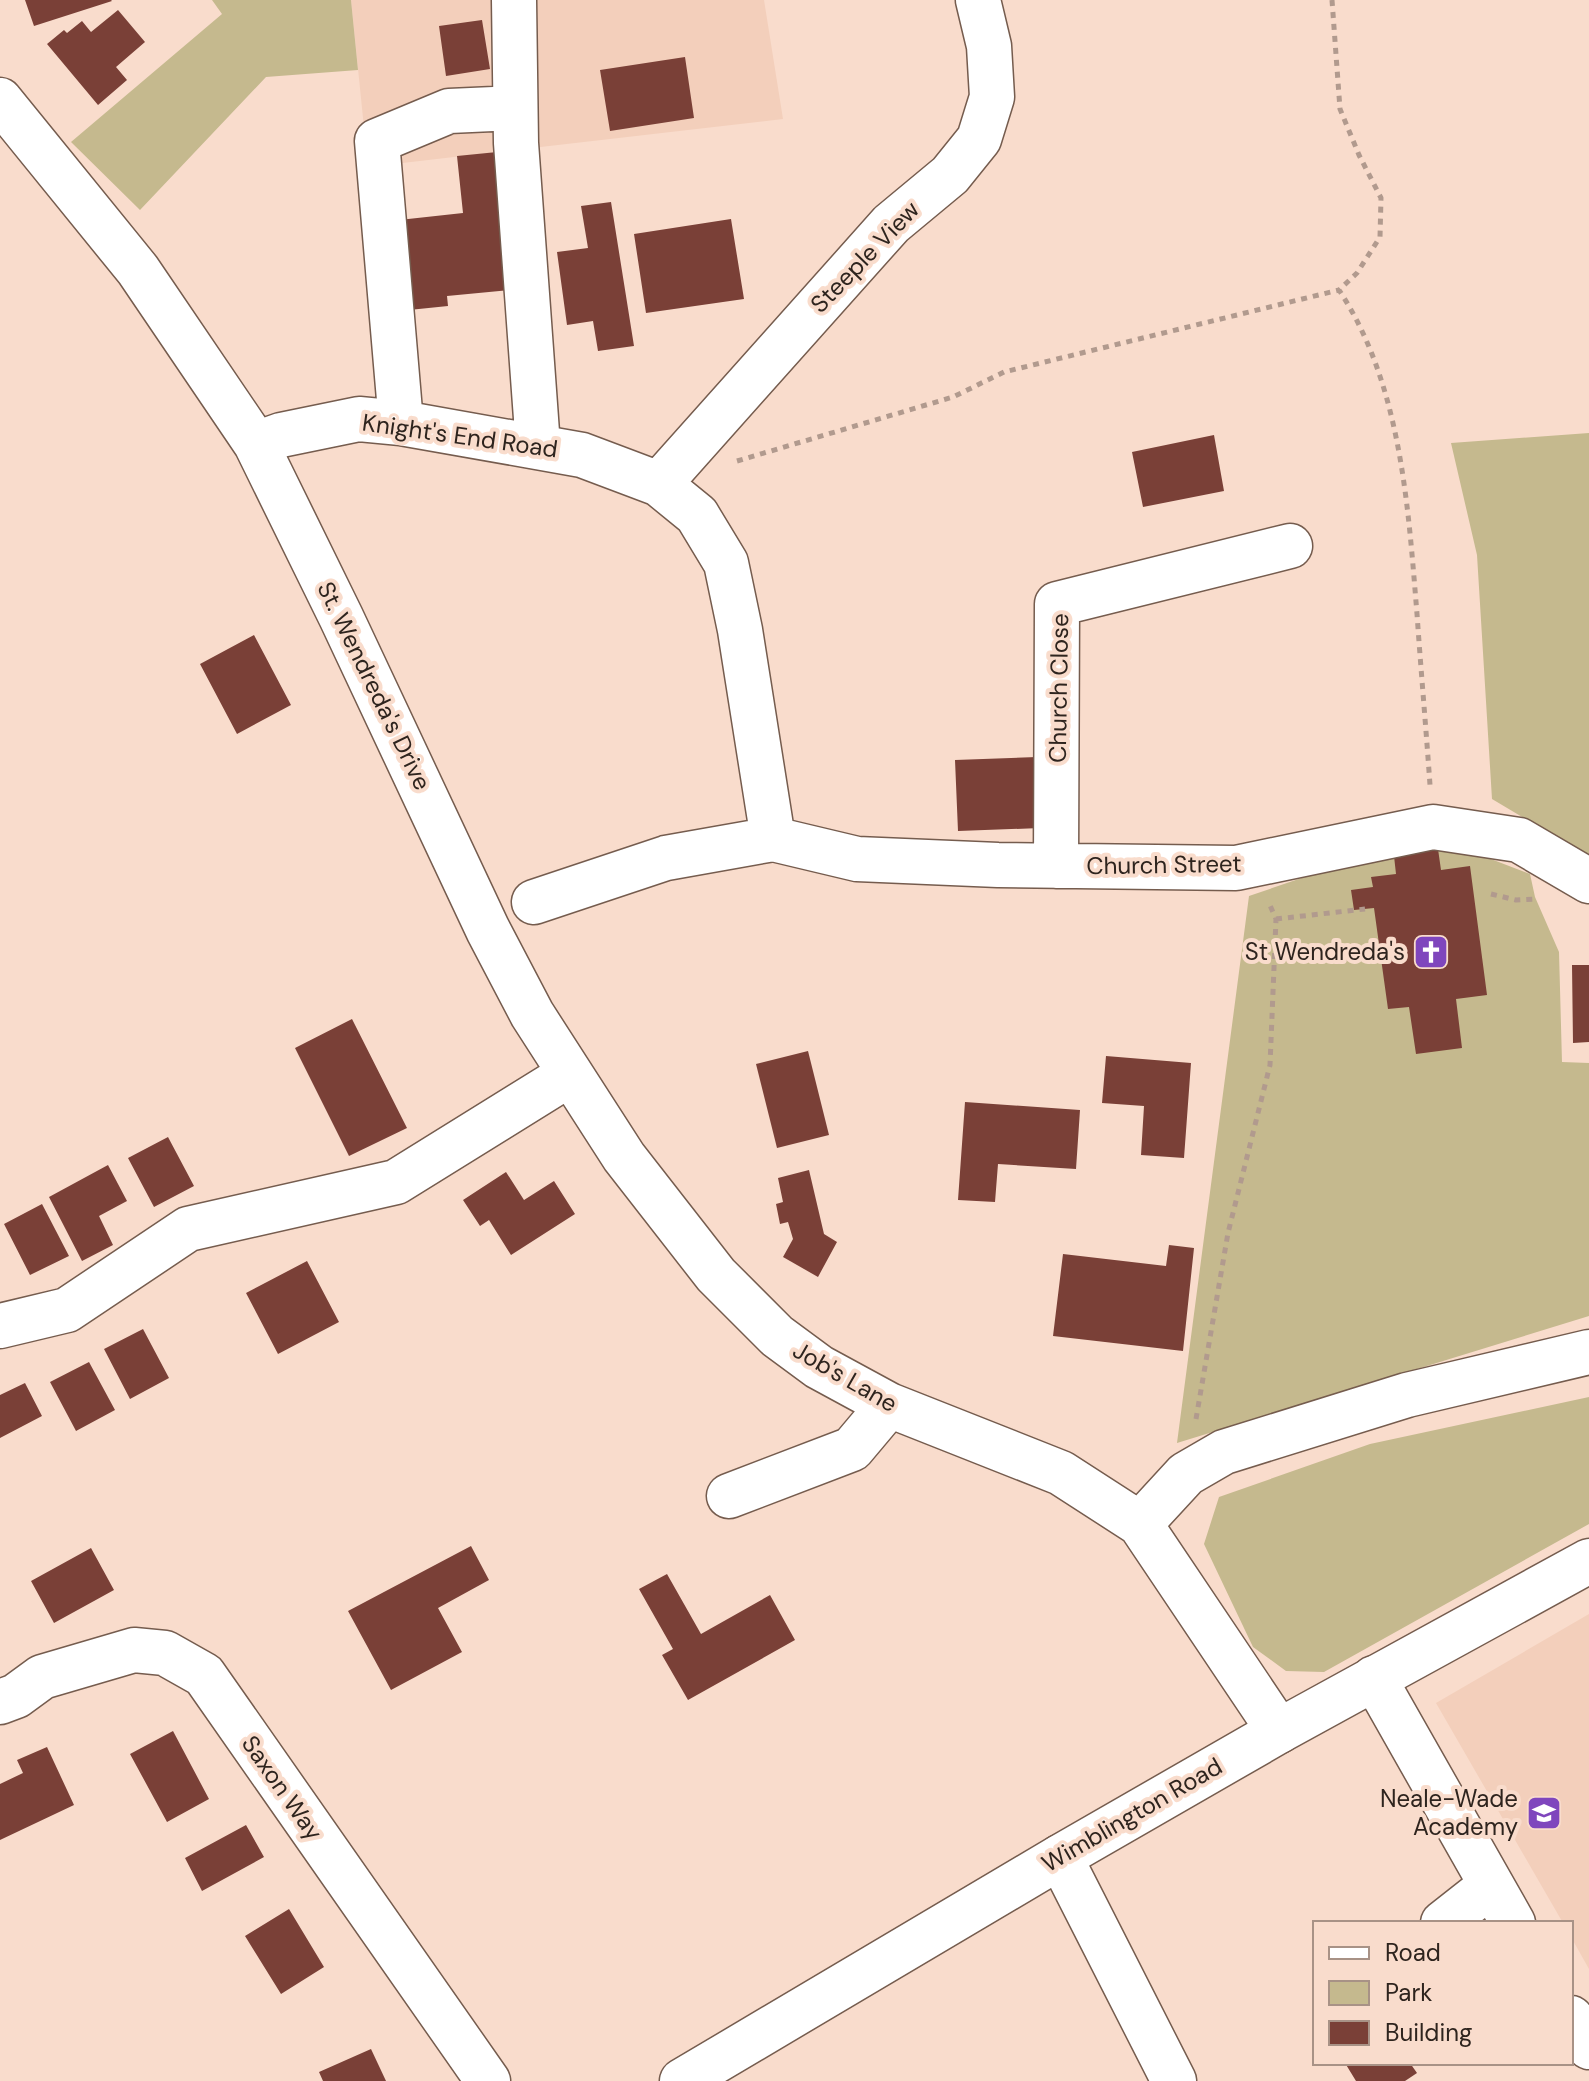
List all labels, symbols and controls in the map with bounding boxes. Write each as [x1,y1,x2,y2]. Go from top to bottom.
street label: Steeple View [803,194,926,319]
street label: Knight's End Road [360,406,560,465]
street label: St. Wendreda's Drive [311,576,438,795]
street label: Church Close [1042,613,1075,763]
street label: Church Street [1086,848,1242,881]
church icon: St Wendreda's [1412,933,1450,971]
place label: St Wendreda's [1245,936,1405,967]
street label: Job's Lane [787,1334,903,1419]
street label: Saxon Way [235,1729,330,1846]
street label: Wimblington Road [1036,1750,1227,1879]
place label: Neale-Wade Academy [1380,1783,1518,1842]
school or university icon: Neale-Wade Academy [1525,1794,1563,1832]
legend [1313,1921,1573,2065]
text: Road [1385,1937,1441,1968]
text: Park [1385,1977,1432,2008]
text: Building [1385,2017,1472,2048]

